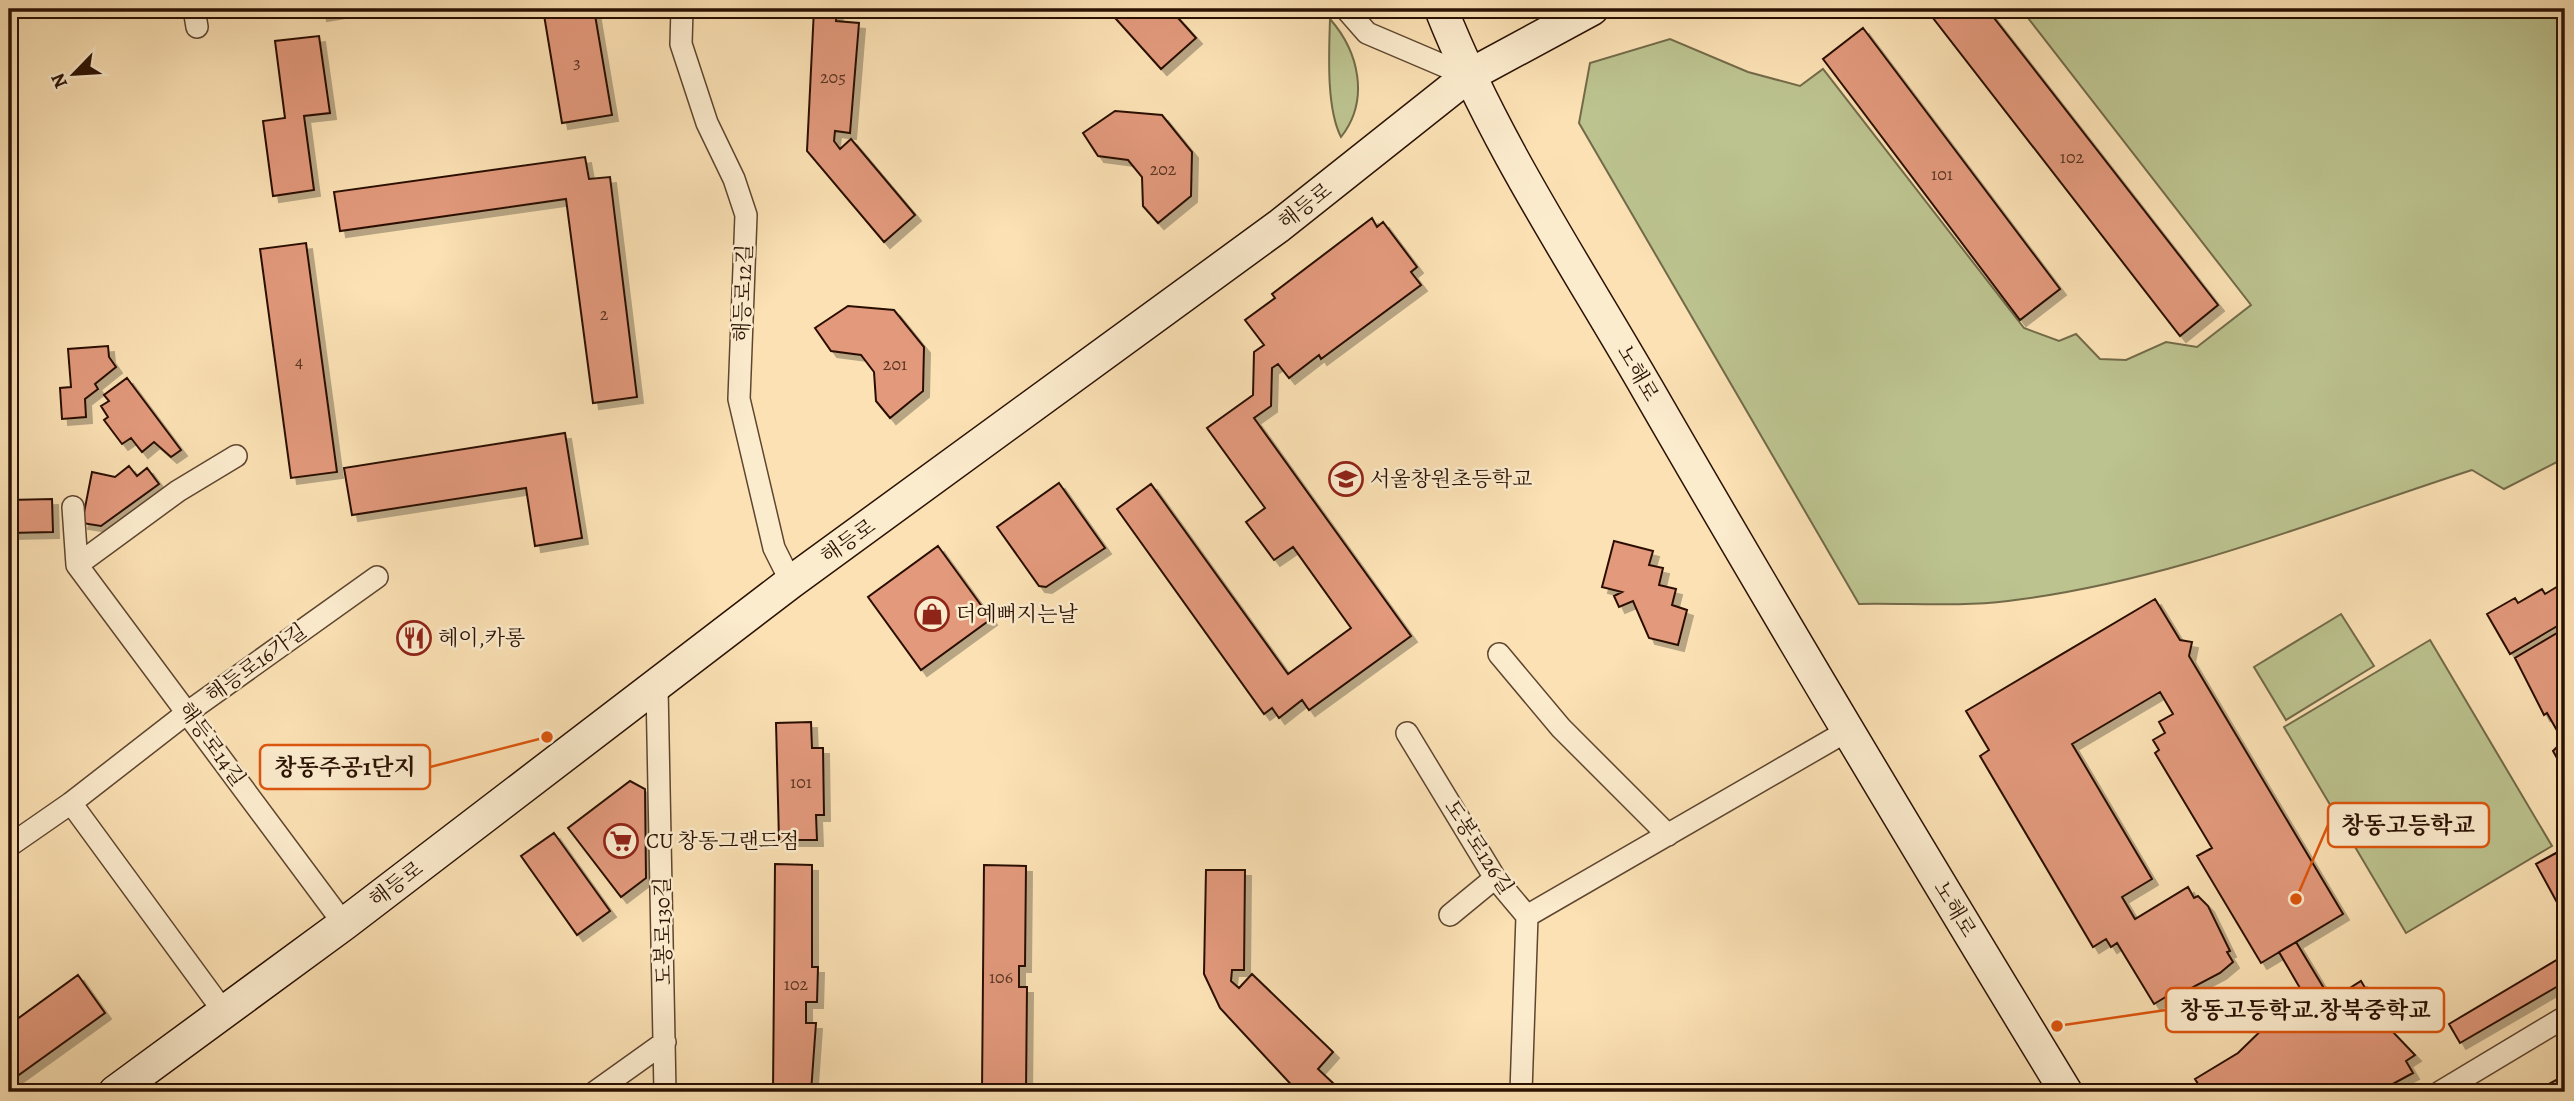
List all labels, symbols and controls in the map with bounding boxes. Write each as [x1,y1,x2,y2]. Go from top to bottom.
north arrow [38,38,108,108]
house number: 3 [573,50,581,74]
house number: 205 [820,65,846,89]
text: N [45,69,74,93]
house number: 102 [2060,145,2085,169]
house number: 202 [1150,157,1177,181]
house number: 101 [1931,162,1953,186]
street label: 해등로 [1272,176,1338,236]
street label: 해등로12길 [727,243,759,343]
house number: 2 [600,302,609,326]
street label: 노해로 [1611,340,1665,406]
house number: 4 [295,349,303,373]
house number: 201 [883,352,907,376]
school or university icon: 서울창원초등학교 [1327,460,1365,498]
place label: 서울창원초등학교 [1370,465,1532,493]
street label: 해등로 [815,512,881,570]
shop icon: 더예뻐지는날 [913,595,951,633]
place label: 더예뻐지는날 [956,600,1078,628]
street label: 해등로16가길 [200,617,312,709]
restaurant icon: 헤이,카롱 [395,619,433,657]
place label: 헤이,카롱 [438,624,525,652]
street label: 해등로14길 [172,696,252,792]
callout: 창동주공1단지 [260,745,430,789]
text: 창동주공1단지 [274,752,416,783]
house number: 101 [790,770,812,794]
street label: 도봉로126길 [1438,794,1520,900]
callout: 창동고등학교 [2328,803,2489,847]
text: 창동고등학교 [2341,810,2475,841]
supermarket icon: CU 창동그랜드점 [602,822,640,860]
place label: CU 창동그랜드점 [646,827,799,855]
street label: 해등로 [363,855,429,913]
street label: 노해로 [1927,876,1983,942]
street label: 도봉로130길 [648,877,678,985]
house number: 106 [989,965,1013,989]
house number: 102 [784,972,809,996]
callout: 창동고등학교.창북중학교 [2166,988,2444,1032]
text: 창동고등학교.창북중학교 [2180,995,2431,1026]

